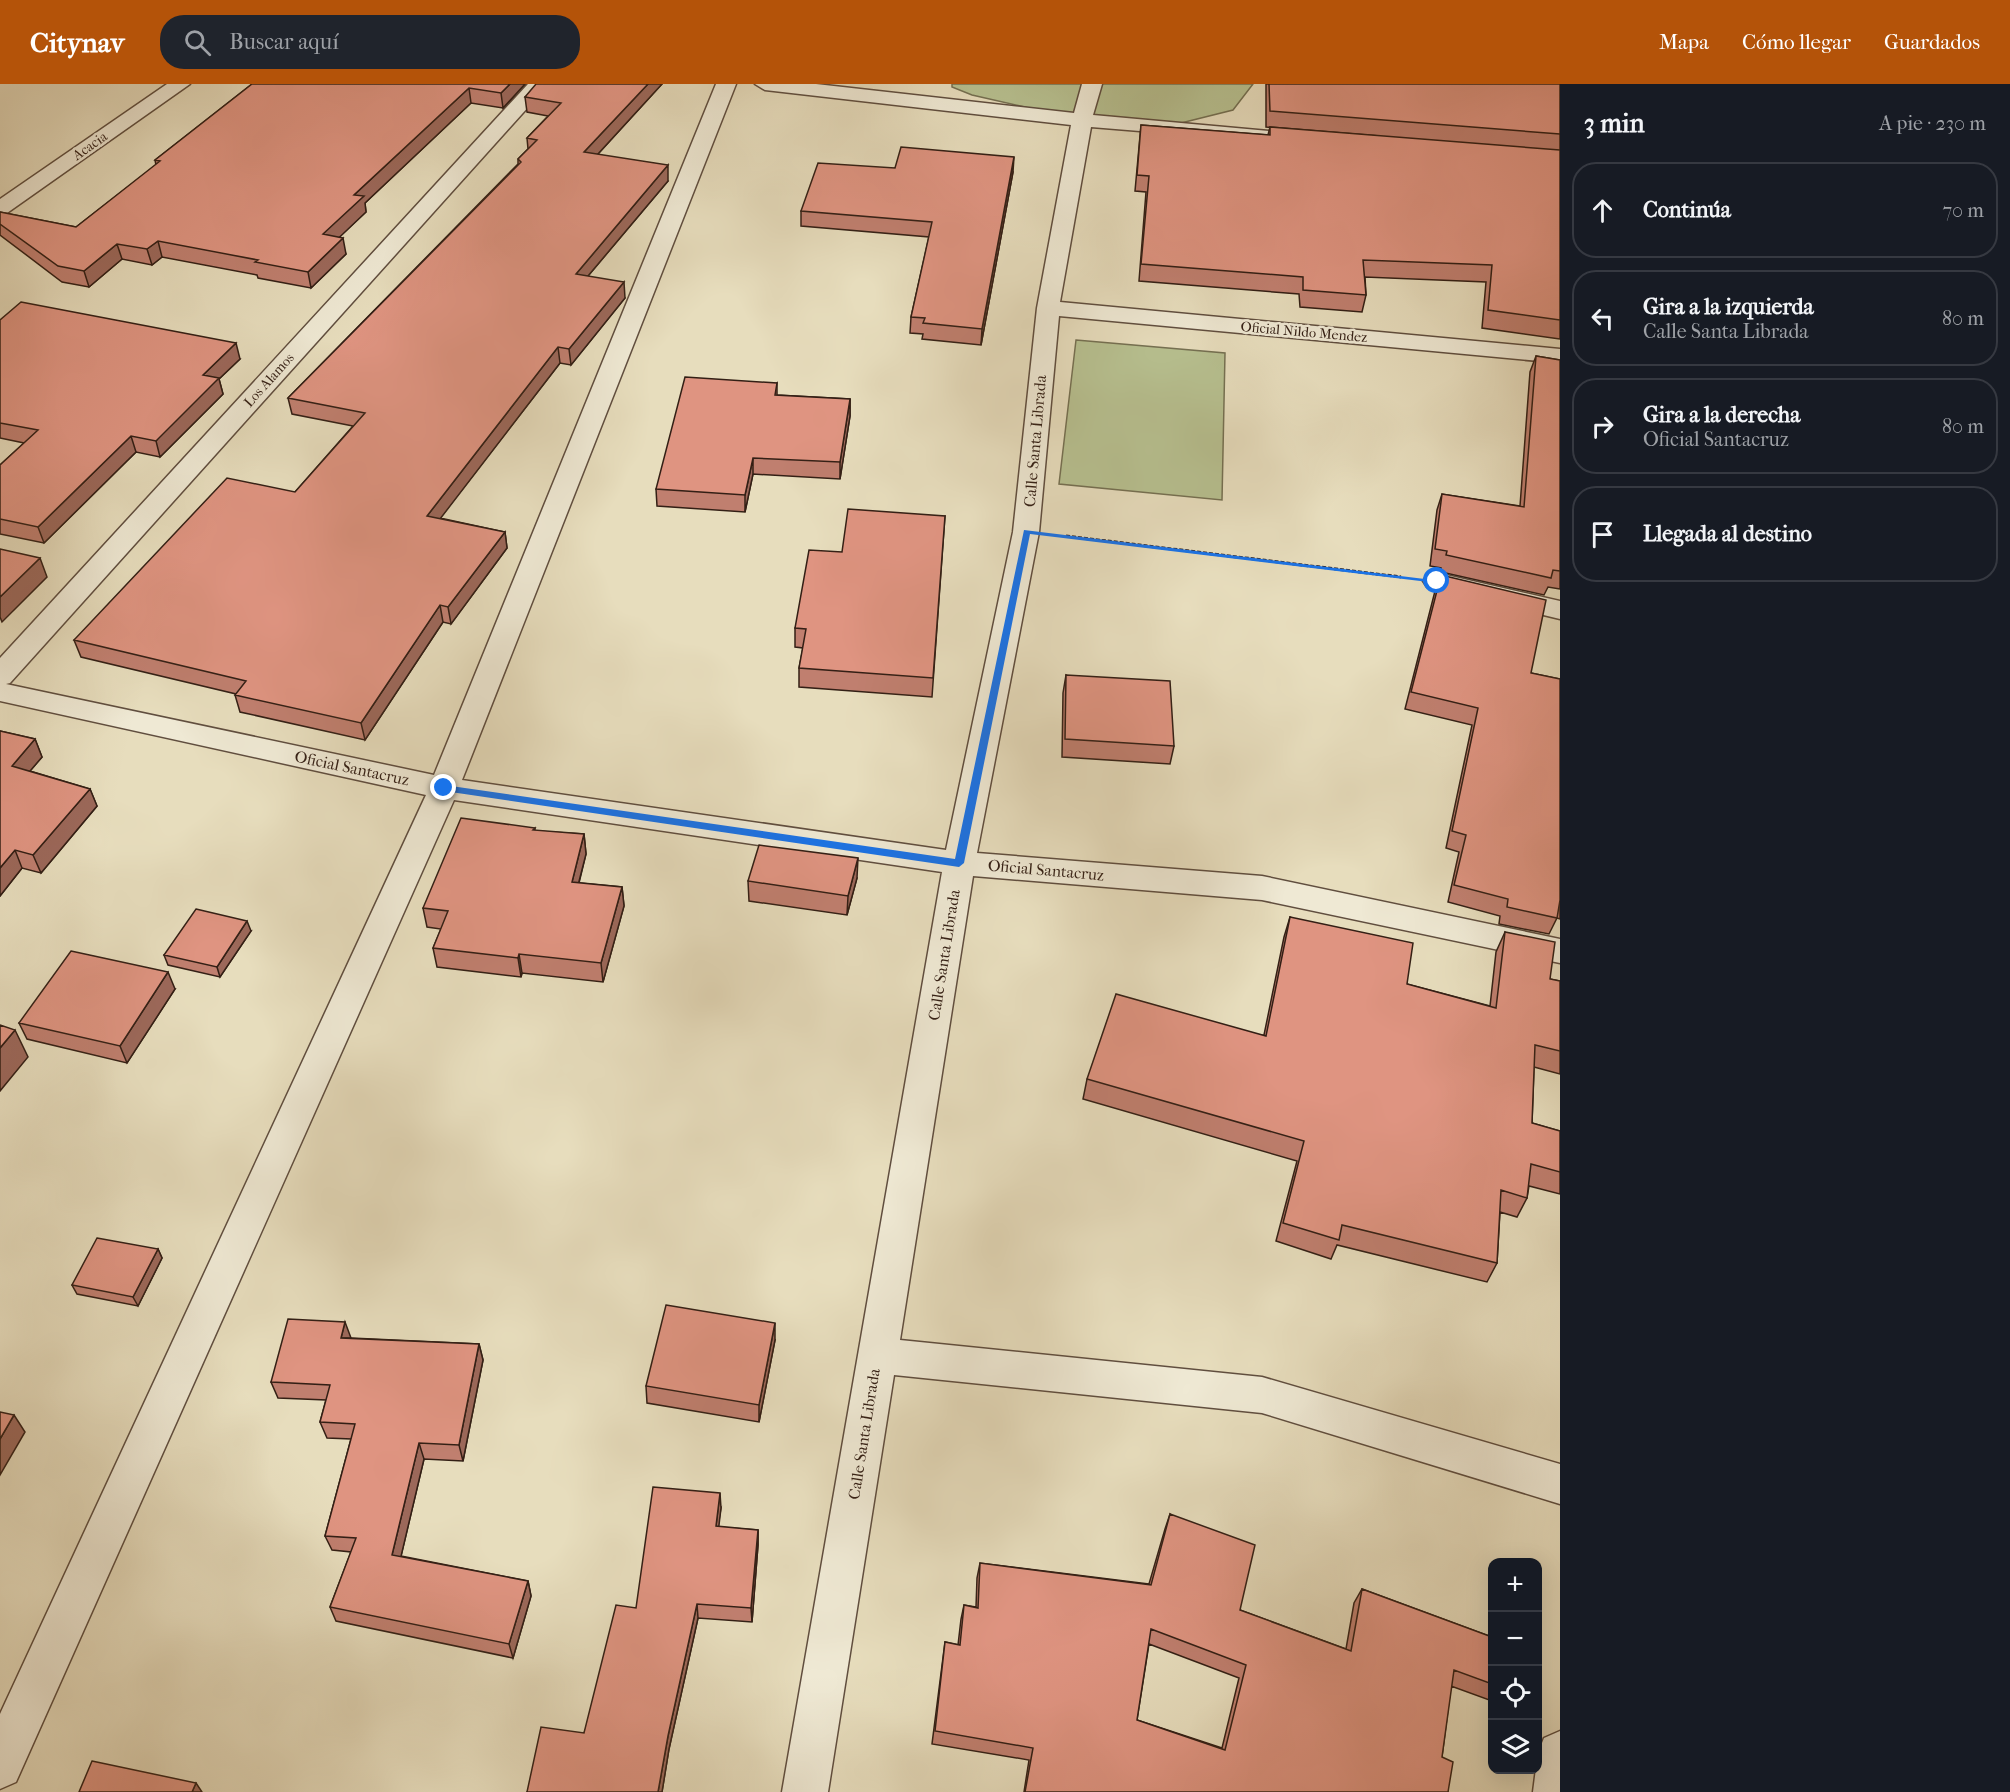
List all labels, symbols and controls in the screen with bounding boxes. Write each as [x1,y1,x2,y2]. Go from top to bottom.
search box [160,15,580,69]
text: Citynav [30,26,124,59]
icon: search [181,26,214,59]
text: Buscar aquí [229,29,339,55]
text: Mapa [1659,30,1709,54]
text: Cómo llegar [1742,30,1851,54]
text: Guardados [1884,30,1980,54]
text: 3 min [1584,108,1645,139]
text: A pie · 230 m [1879,112,1986,135]
street label: Acacia [69,128,111,165]
icon: ahead [1586,194,1619,227]
text: Continúa [1643,197,1731,223]
text: 70 m [1942,199,1984,222]
text: Gira a la izquierda [1643,294,1814,320]
icon: left [1586,302,1619,335]
text: 80 m [1942,307,1984,330]
street label: Oficial Nildo Mendez [1240,318,1368,346]
text: Calle Santa Librada [1643,320,1809,343]
street label: Los Alamos [240,349,298,411]
street label: Calle Santa Librada [1020,374,1050,508]
text: Gira a la derecha [1643,402,1800,428]
icon: right [1586,410,1619,443]
text: 80 m [1942,415,1984,438]
text: Oficial Santacruz [1643,428,1789,451]
icon: arrive [1586,518,1619,551]
text: Llegada al destino [1643,521,1812,547]
route start [1423,567,1449,593]
street label: Oficial Santacruz [293,747,411,789]
route end [430,774,456,800]
street label: Oficial Santacruz [987,855,1105,885]
street label: Calle Santa Librada [924,888,964,1022]
street label: Calle Santa Librada [844,1367,884,1501]
map controls [1488,1558,1542,1774]
button: + [1488,1558,1542,1612]
button: − [1488,1612,1542,1666]
button: locate [1488,1666,1542,1720]
button: layers [1488,1720,1542,1774]

